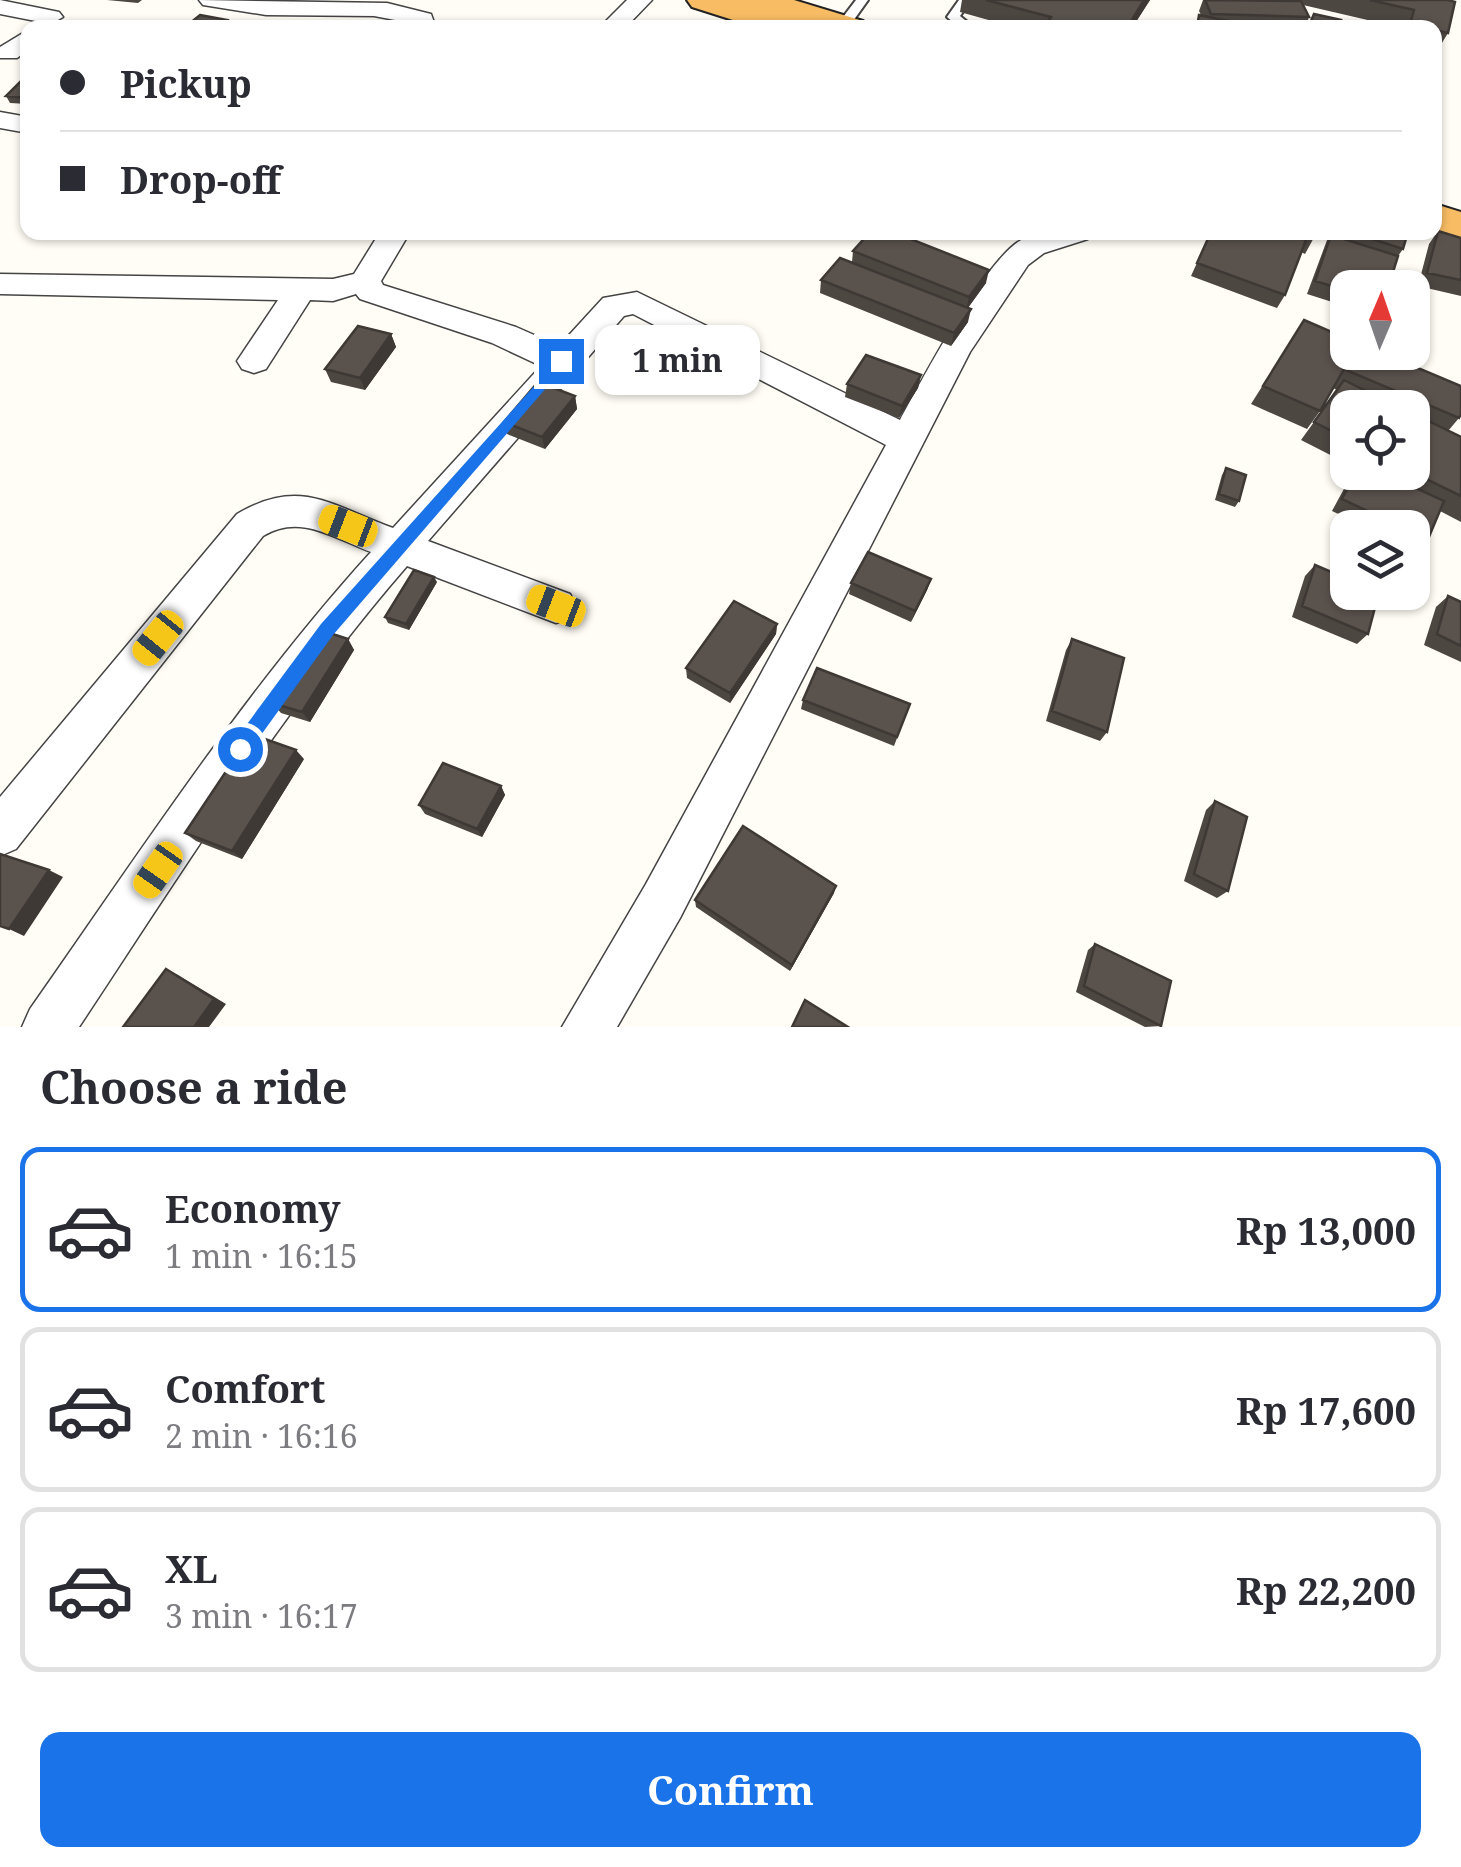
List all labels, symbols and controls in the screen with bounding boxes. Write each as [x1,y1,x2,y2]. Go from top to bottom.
text: Pickup [120,57,252,109]
text: Drop-off [120,153,281,205]
north arrow [1330,270,1430,370]
map controls [1330,270,1430,610]
callout: 1 min [596,326,761,396]
text: 1 min [632,338,723,381]
route end [539,339,584,384]
button: locate [1330,390,1430,490]
car [315,501,381,551]
button: layers [1330,510,1430,610]
car [523,581,589,631]
car [127,605,189,671]
route start [218,727,263,772]
car [129,837,187,903]
text: Choose a ride [40,1056,348,1117]
text: Economy [165,1182,341,1234]
icon: car [45,1185,135,1275]
text: Rp 13,000 [1236,1204,1416,1256]
text: 1 min · 16:15 [165,1234,358,1277]
text: Comfort [165,1362,325,1414]
icon: car [45,1365,135,1455]
text: Rp 17,600 [1236,1384,1416,1436]
text: 2 min · 16:16 [165,1414,358,1457]
text: XL [165,1542,218,1594]
icon: car [45,1545,135,1635]
text: Rp 22,200 [1236,1564,1416,1616]
text: 3 min · 16:17 [165,1594,358,1637]
button: Confirm [40,1732,1421,1847]

